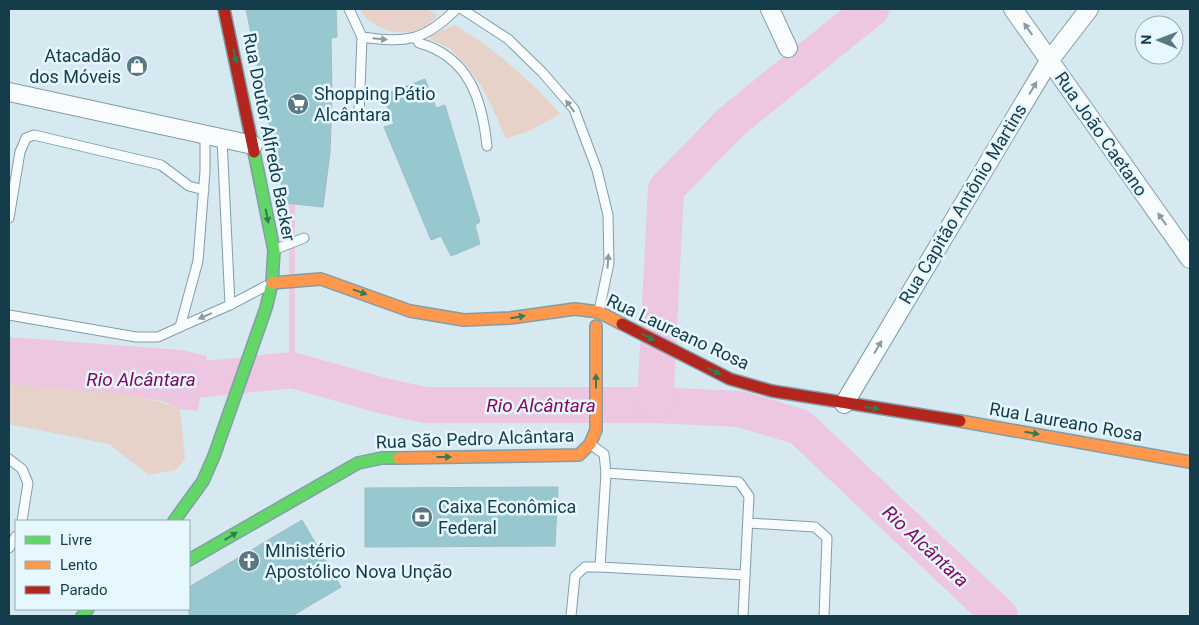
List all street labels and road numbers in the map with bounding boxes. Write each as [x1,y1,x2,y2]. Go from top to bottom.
street label: Rua Doutor Alfredo Backer [239,31,300,243]
street label: Rua João Caetano [1051,68,1152,200]
street label: Rua Capitão Antônio Martins [894,100,1031,308]
street label: Rua Laureano Rosa [604,289,753,374]
street label: Rua Laureano Rosa [988,398,1144,445]
street label: Rua São Pedro Alcântara [375,425,575,452]

